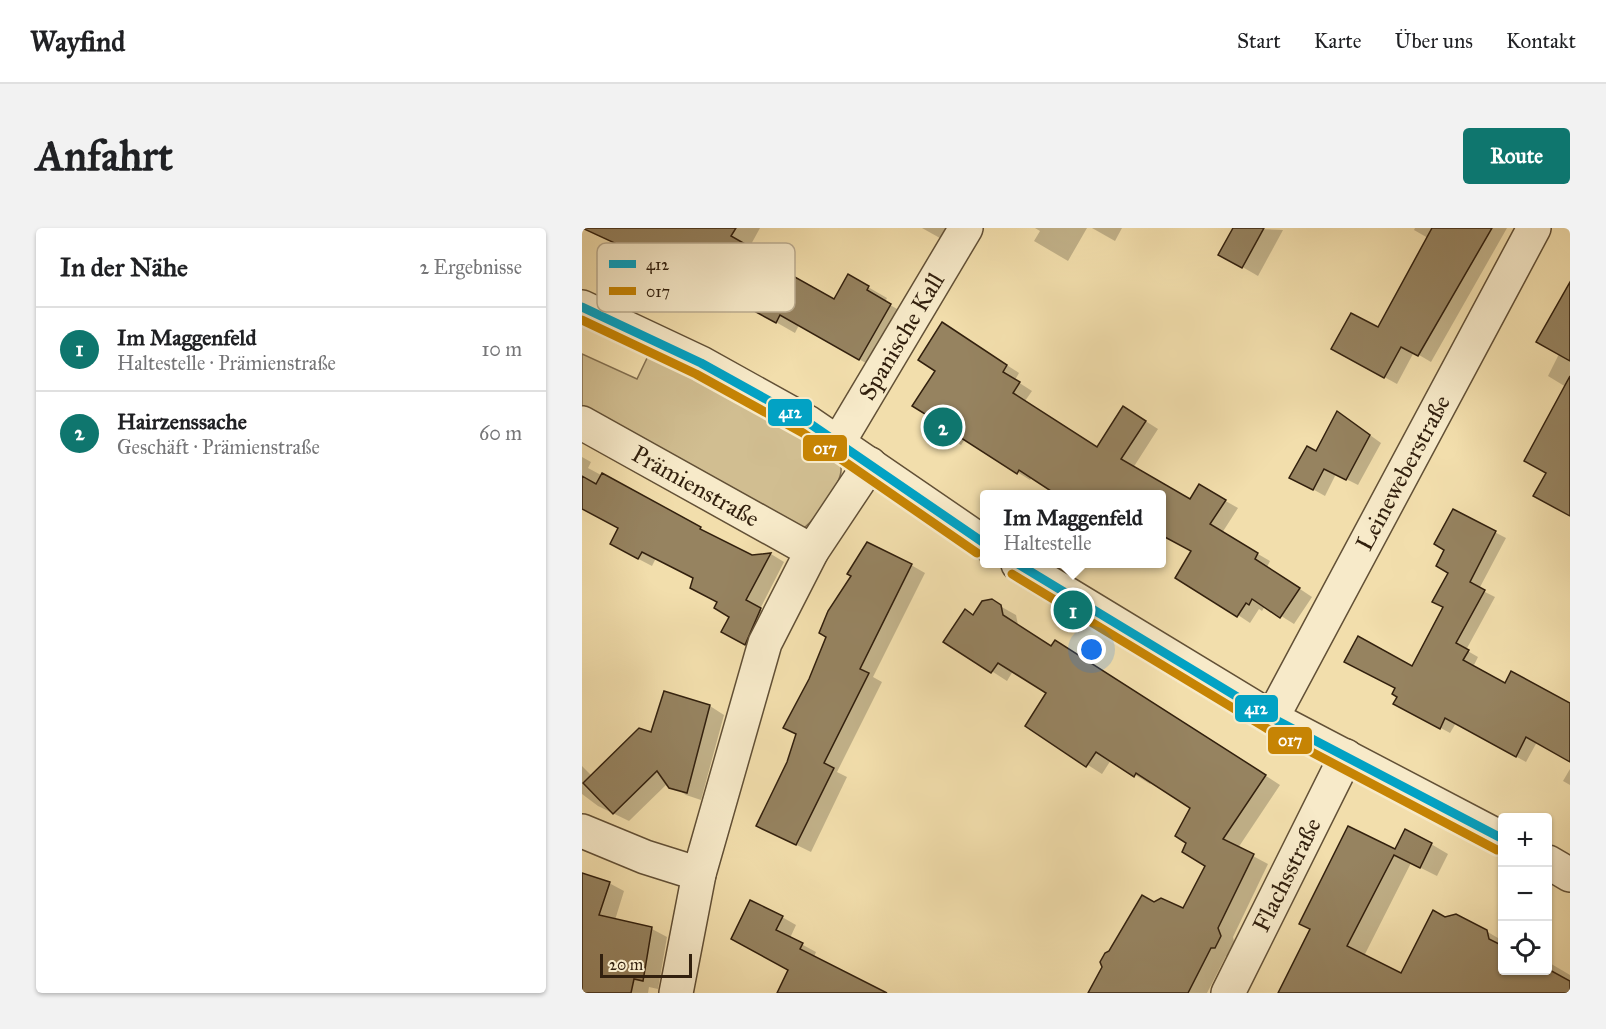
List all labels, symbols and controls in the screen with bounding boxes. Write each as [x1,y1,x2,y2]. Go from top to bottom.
text: Wayfind [30,24,125,59]
text: Start [1237,28,1281,54]
text: Karte [1314,28,1362,54]
text: Über uns [1395,28,1473,54]
text: Kontakt [1506,28,1576,54]
button: Route [1463,128,1570,184]
text: Anfahrt [36,130,173,182]
legend [597,243,795,312]
text: In der Nähe [60,251,188,283]
text: 2 Ergebnisse [419,255,522,279]
text: 412 [646,255,669,274]
street label: Spanische Kall [852,267,951,406]
text: 017 [646,282,670,301]
text: Im Maggenfeld [117,324,257,351]
text: 1 [76,337,83,361]
text: 10 m [481,337,522,361]
text: Haltestelle · Prämienstraße [117,351,336,375]
street label: Leineweberstraße [1349,390,1457,556]
line badge: 412 [767,398,813,427]
text: 412 [778,403,803,423]
pin: 2 [924,404,962,450]
text: Hairzenssache [117,408,247,435]
text: 2 [75,421,84,445]
text: 60 m [479,421,522,445]
line badge: 017 [802,434,848,462]
text: Geschäft · Prämienstraße [117,435,320,459]
street label: Prämienstraße [627,439,765,534]
text: 017 [813,439,837,458]
popup [980,490,1166,568]
text: Im Maggenfeld [1003,504,1143,531]
text: Haltestelle [1003,531,1092,555]
pin: 1 [1054,588,1092,632]
your location [1077,635,1106,664]
line badge: 412 [1234,694,1279,723]
text: 412 [1244,699,1269,719]
line badge: 017 [1267,726,1313,755]
text: 017 [1278,731,1302,750]
street label: Flachsstraße [1246,813,1328,937]
map controls [1498,813,1552,975]
button: + [1498,813,1552,867]
button: − [1498,867,1552,921]
button: locate [1498,921,1552,975]
scale bar [600,951,692,978]
text: 20 m [609,955,643,974]

